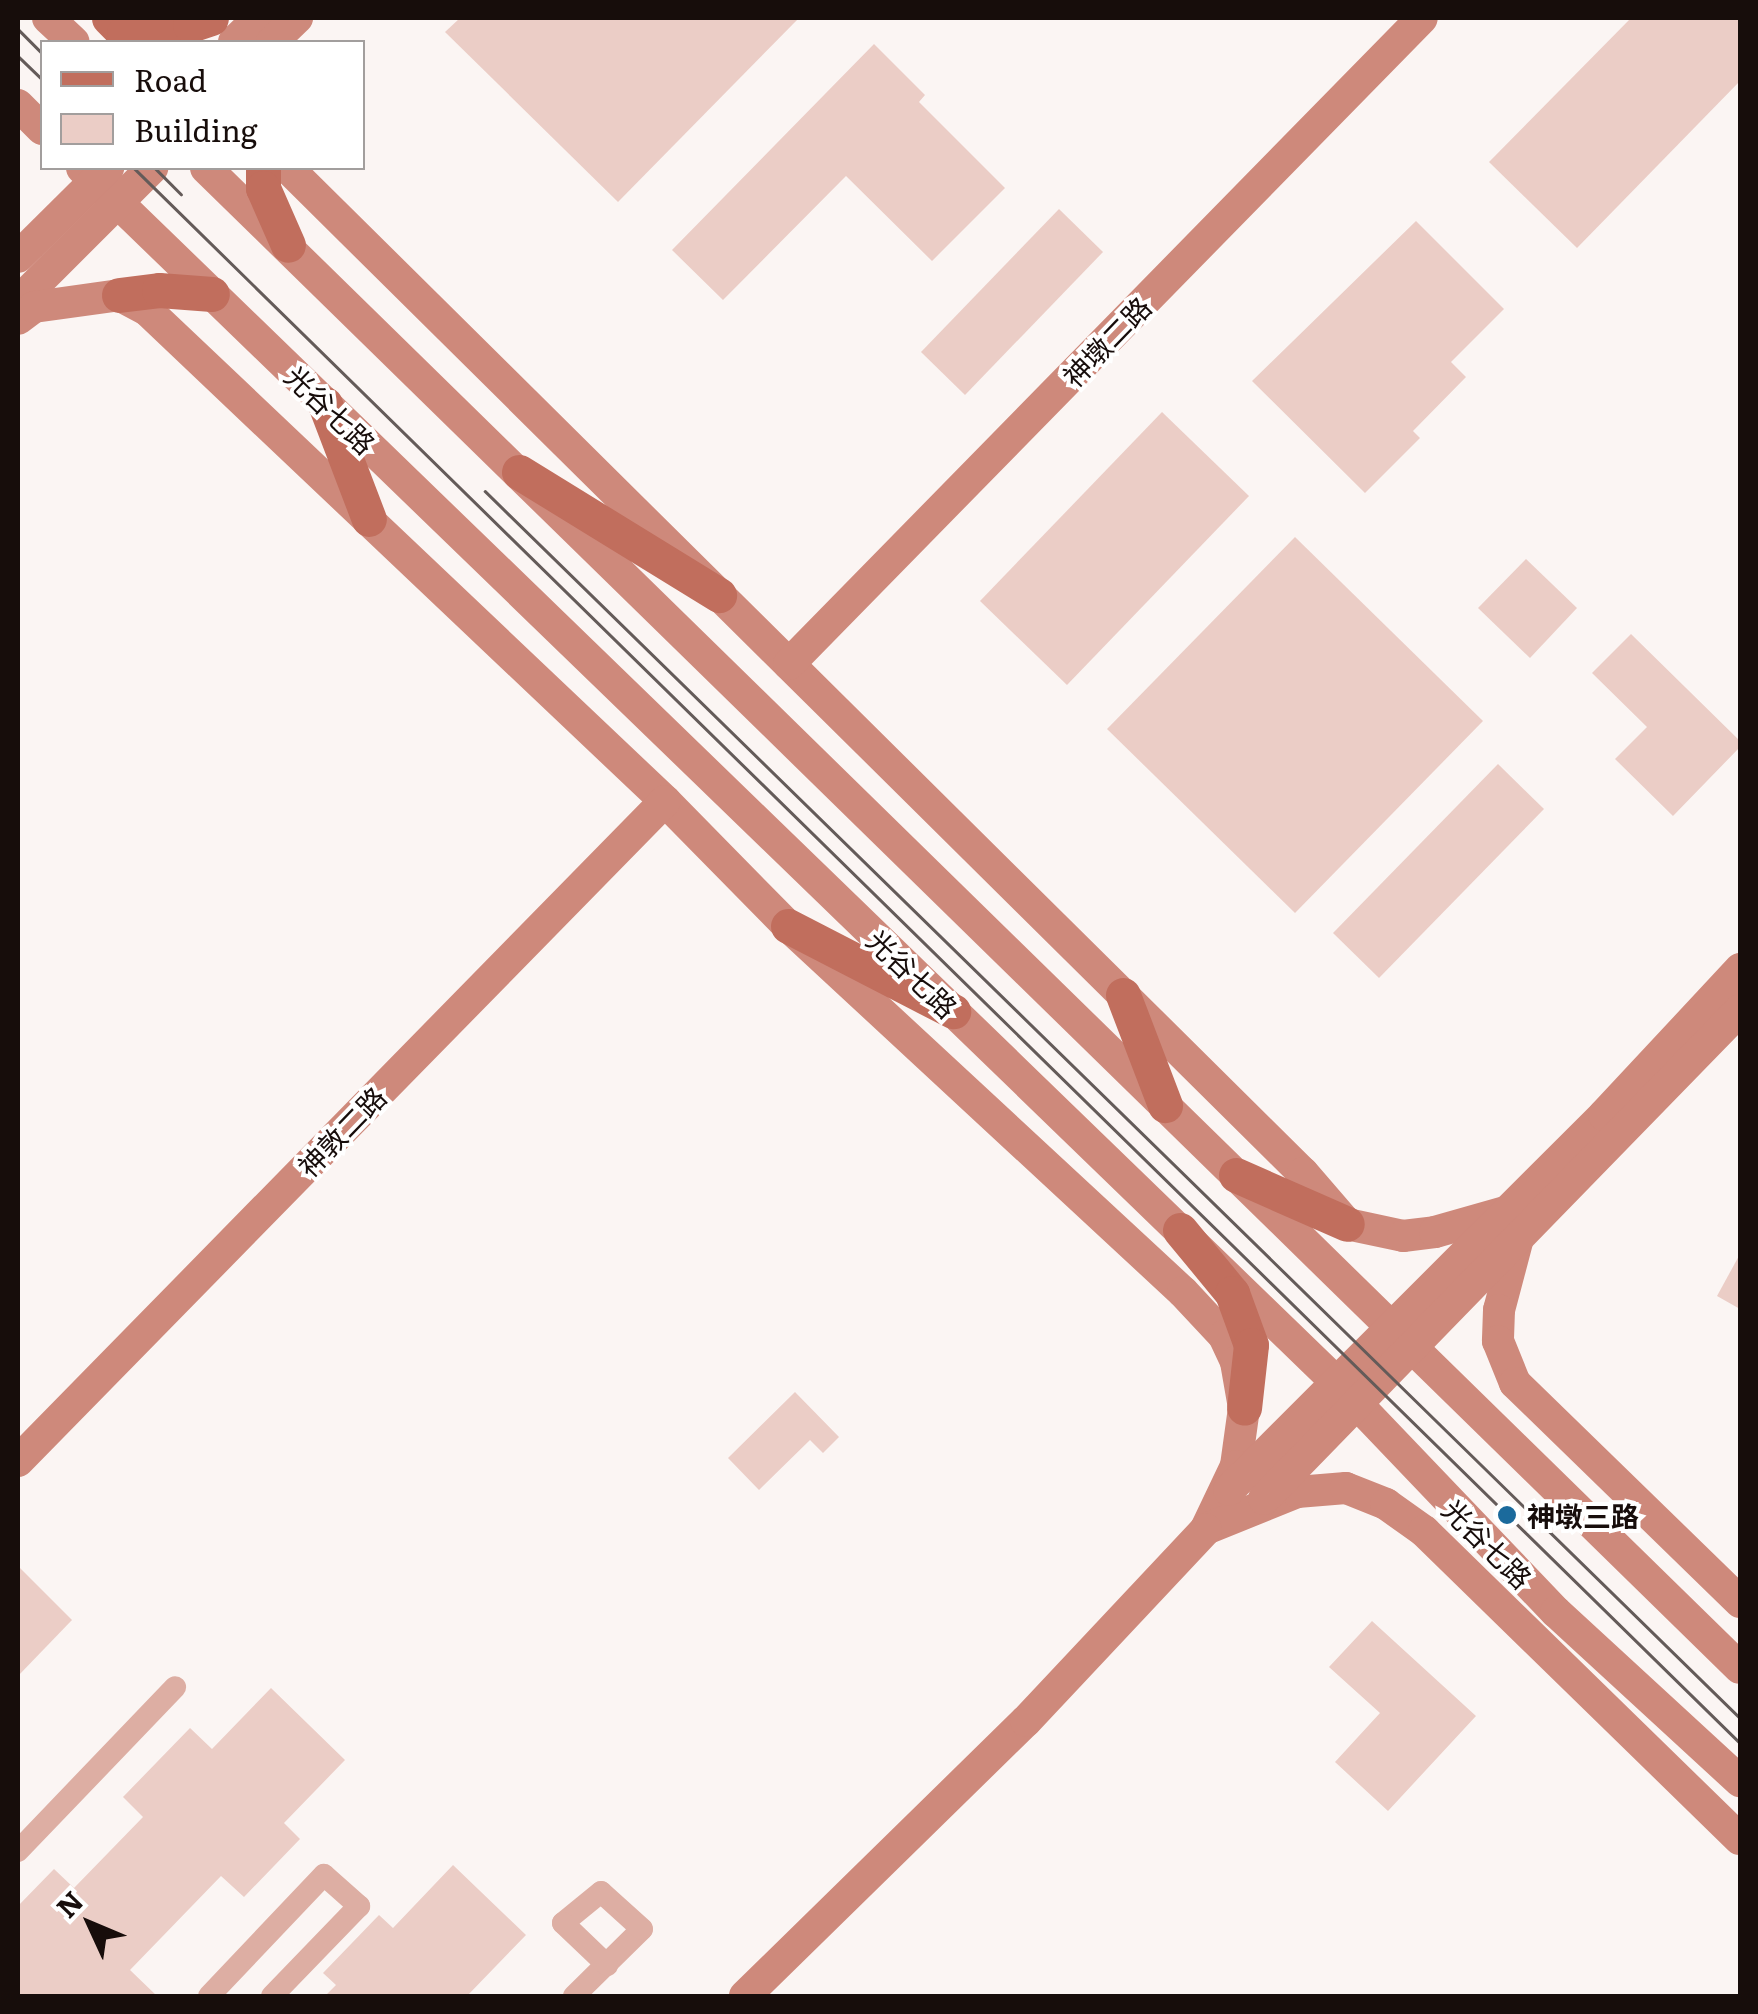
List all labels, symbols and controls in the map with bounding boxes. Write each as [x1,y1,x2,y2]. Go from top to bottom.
legend [40,40,365,170]
text: Road [134,57,207,101]
text: Building [134,107,258,151]
street label: 神墩二路 [1055,289,1157,393]
street label: 光谷七路 [279,358,383,460]
street label: 光谷七路 [861,922,965,1024]
street label: 神敦二路 [290,1079,392,1183]
street label: 光谷七路 [1437,1492,1539,1594]
place label: 神墩三路 [1527,1498,1639,1532]
marker: 神墩三路 [1496,1504,1518,1526]
north arrow [40,1874,140,1974]
text: N [45,1880,92,1926]

